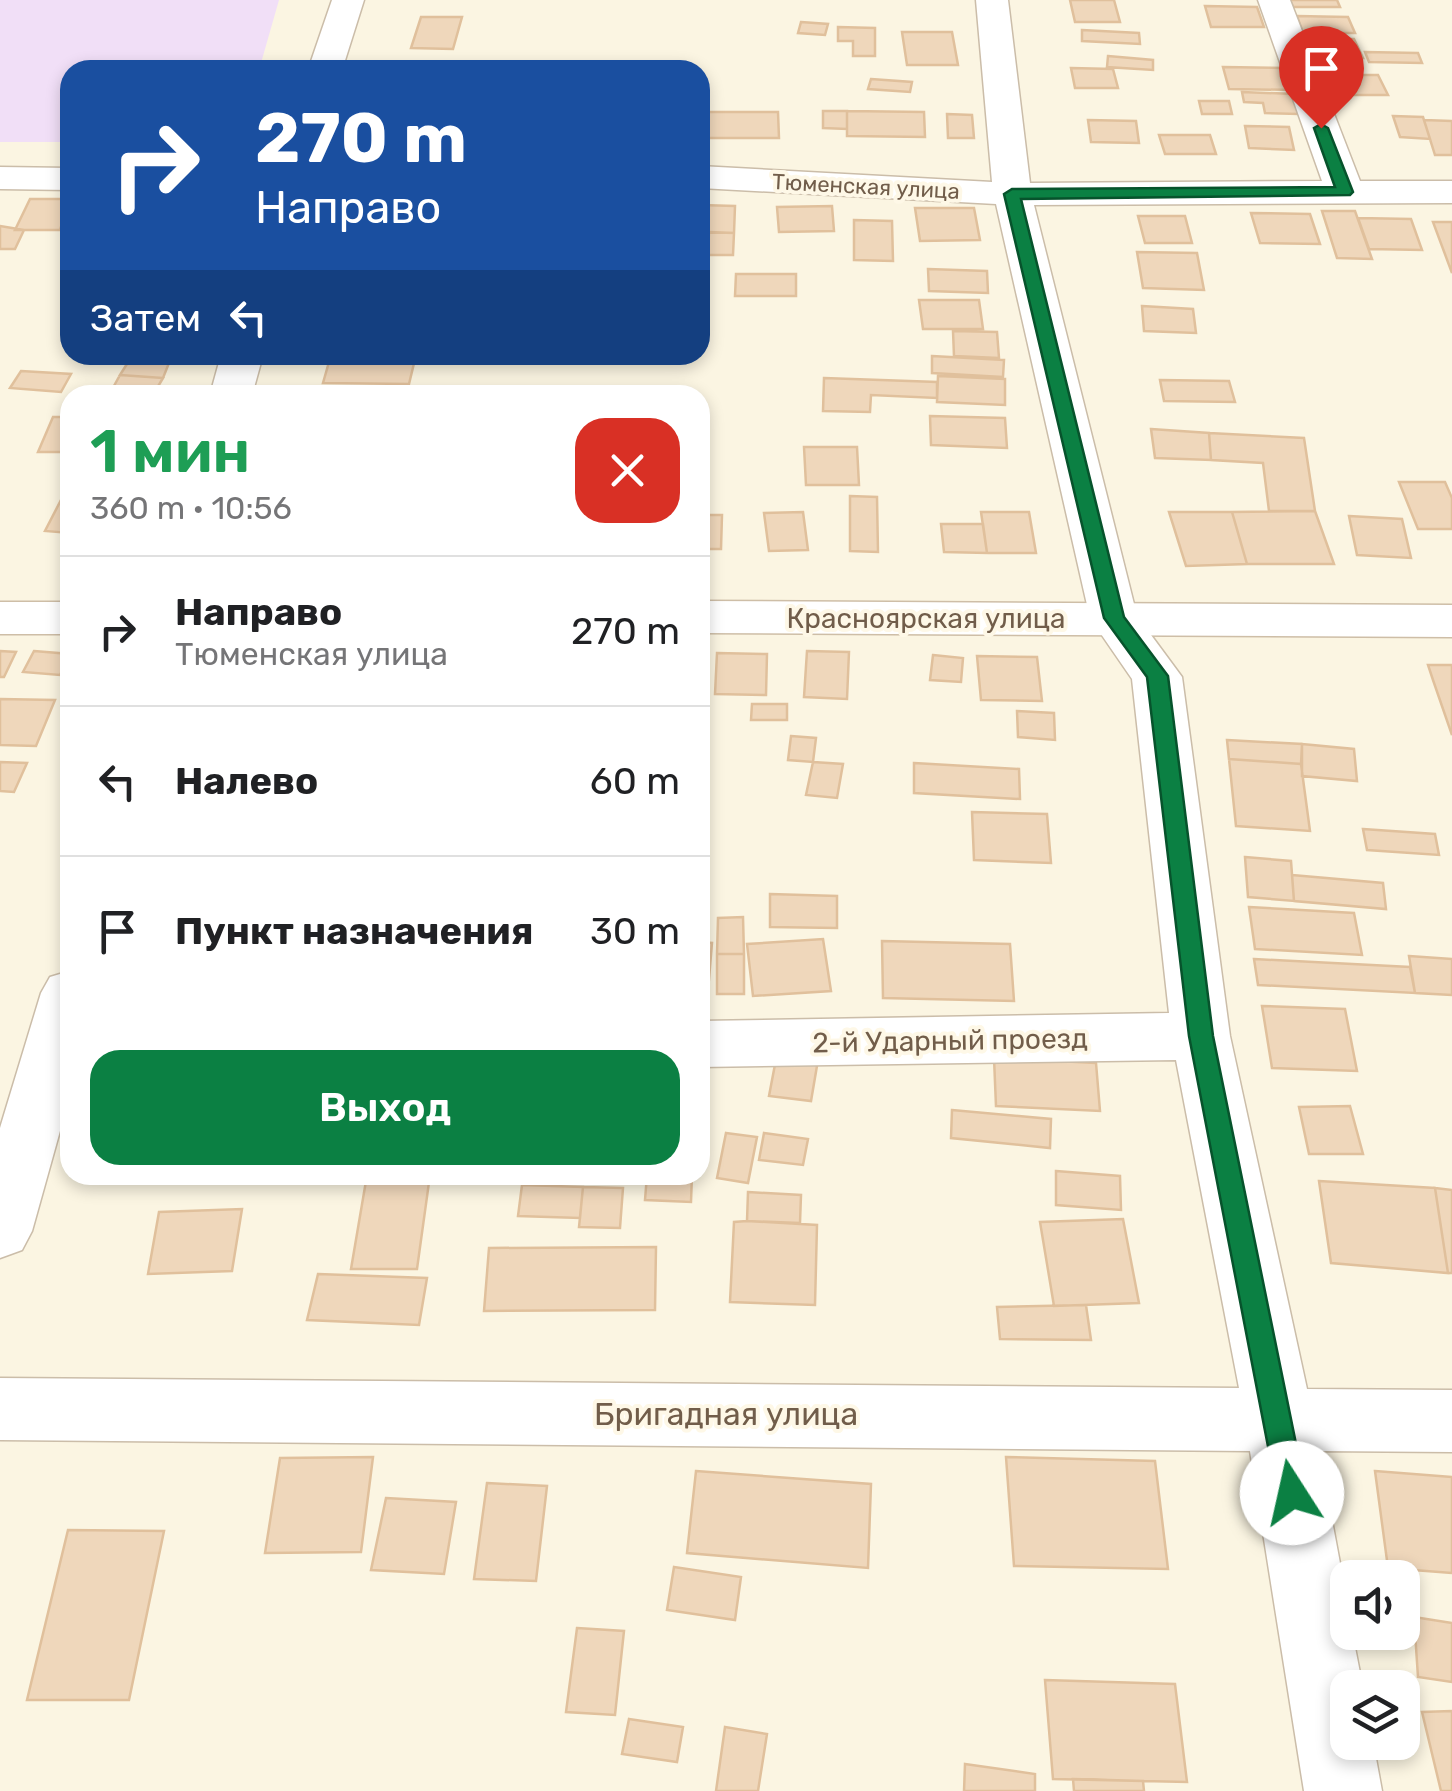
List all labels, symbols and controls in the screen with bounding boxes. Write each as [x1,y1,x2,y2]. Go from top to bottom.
pin [1279,26,1364,129]
icon: arrive [1294,41,1349,96]
text: 270 m [255,97,467,180]
icon: right [90,100,220,230]
street label: Тюменская улица [772,168,960,205]
text: Направо [255,181,441,234]
icon: left [221,290,276,345]
text: Затем [90,295,201,341]
text: 1 мин [90,416,250,487]
button: close [575,418,680,523]
text: 360 m · 10:56 [90,489,292,527]
text: Направо [175,589,342,635]
street label: Красноярская улица [786,602,1066,635]
icon: right [90,604,145,659]
text: 270 m [571,608,680,654]
text: Тюменская улица [175,635,448,673]
icon: left [90,754,145,809]
text: Налево [175,758,318,804]
text: 60 m [590,758,680,804]
icon: arrive [90,904,145,959]
text: Пункт назначения [175,908,534,954]
text: 30 m [590,908,680,954]
street label: 2-й Ударный проезд [812,1022,1088,1059]
button: Выход [90,1050,680,1165]
street label: Бригадная улица [594,1395,858,1433]
position arrow [1240,1441,1344,1545]
map controls [1330,1560,1420,1760]
button: sound [1330,1560,1420,1650]
button: layers [1330,1670,1420,1760]

